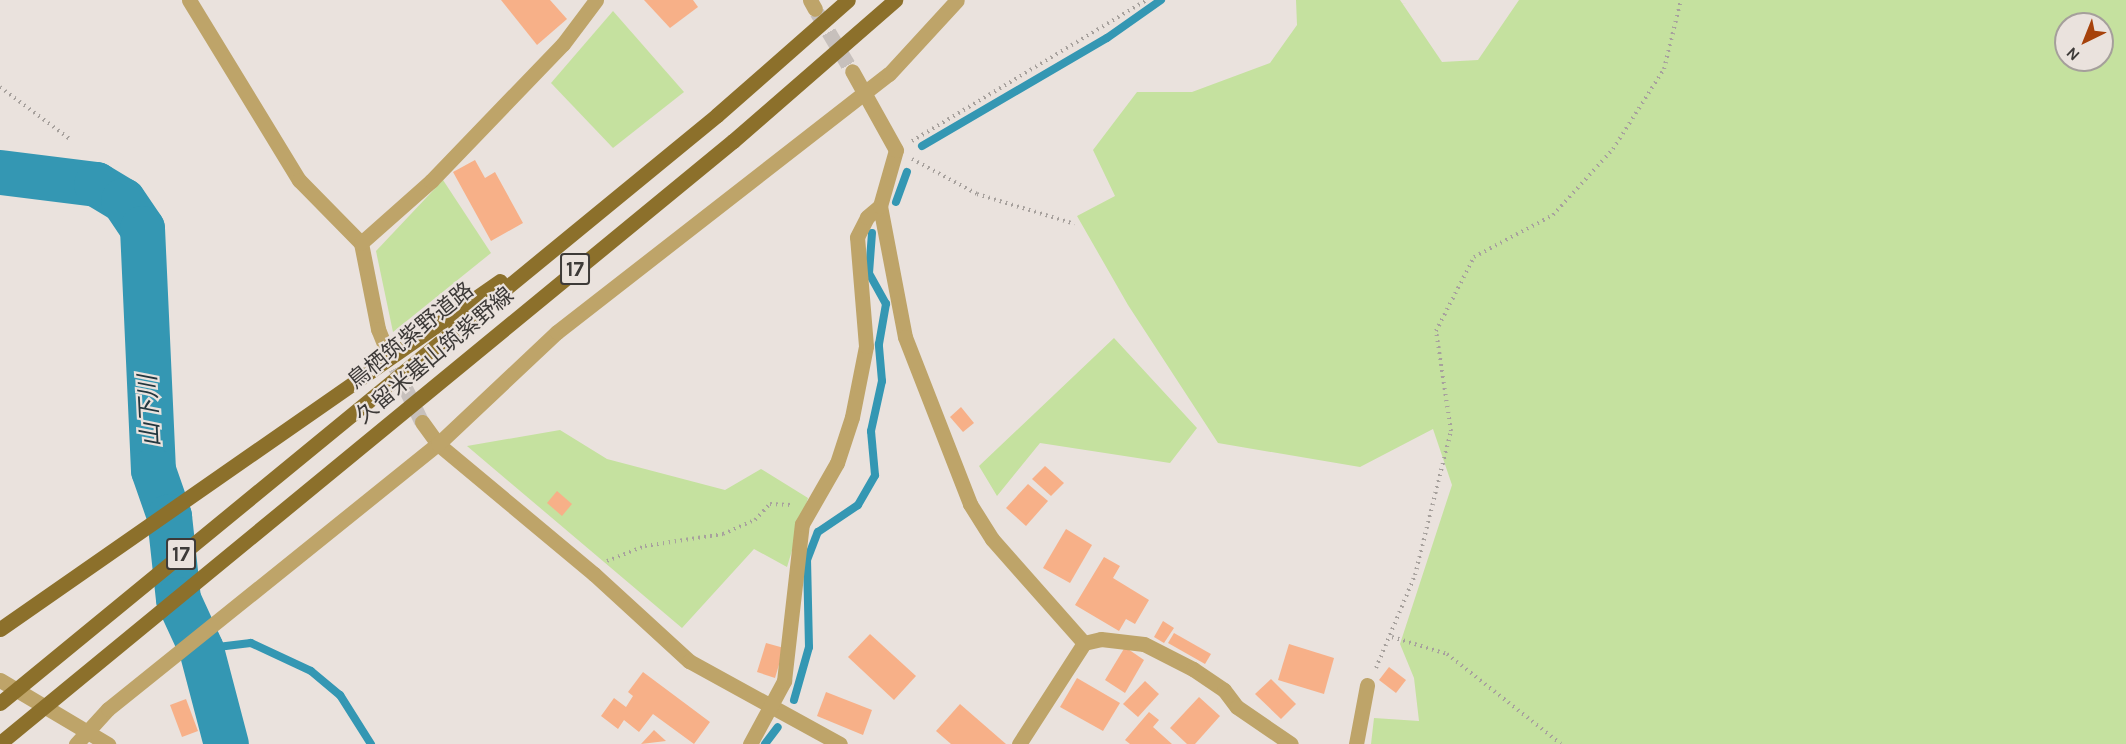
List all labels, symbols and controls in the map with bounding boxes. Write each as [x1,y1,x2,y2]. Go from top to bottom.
north arrow [2054,12,2114,72]
text: N [2062,43,2083,65]
road number: 17 [560,251,590,287]
street label: 鳥栖筑紫野道路 [343,277,479,395]
street label: 久留米基山筑紫野線 [351,282,519,430]
water label: 山下川 [134,374,166,448]
road number: 17 [166,536,196,572]

